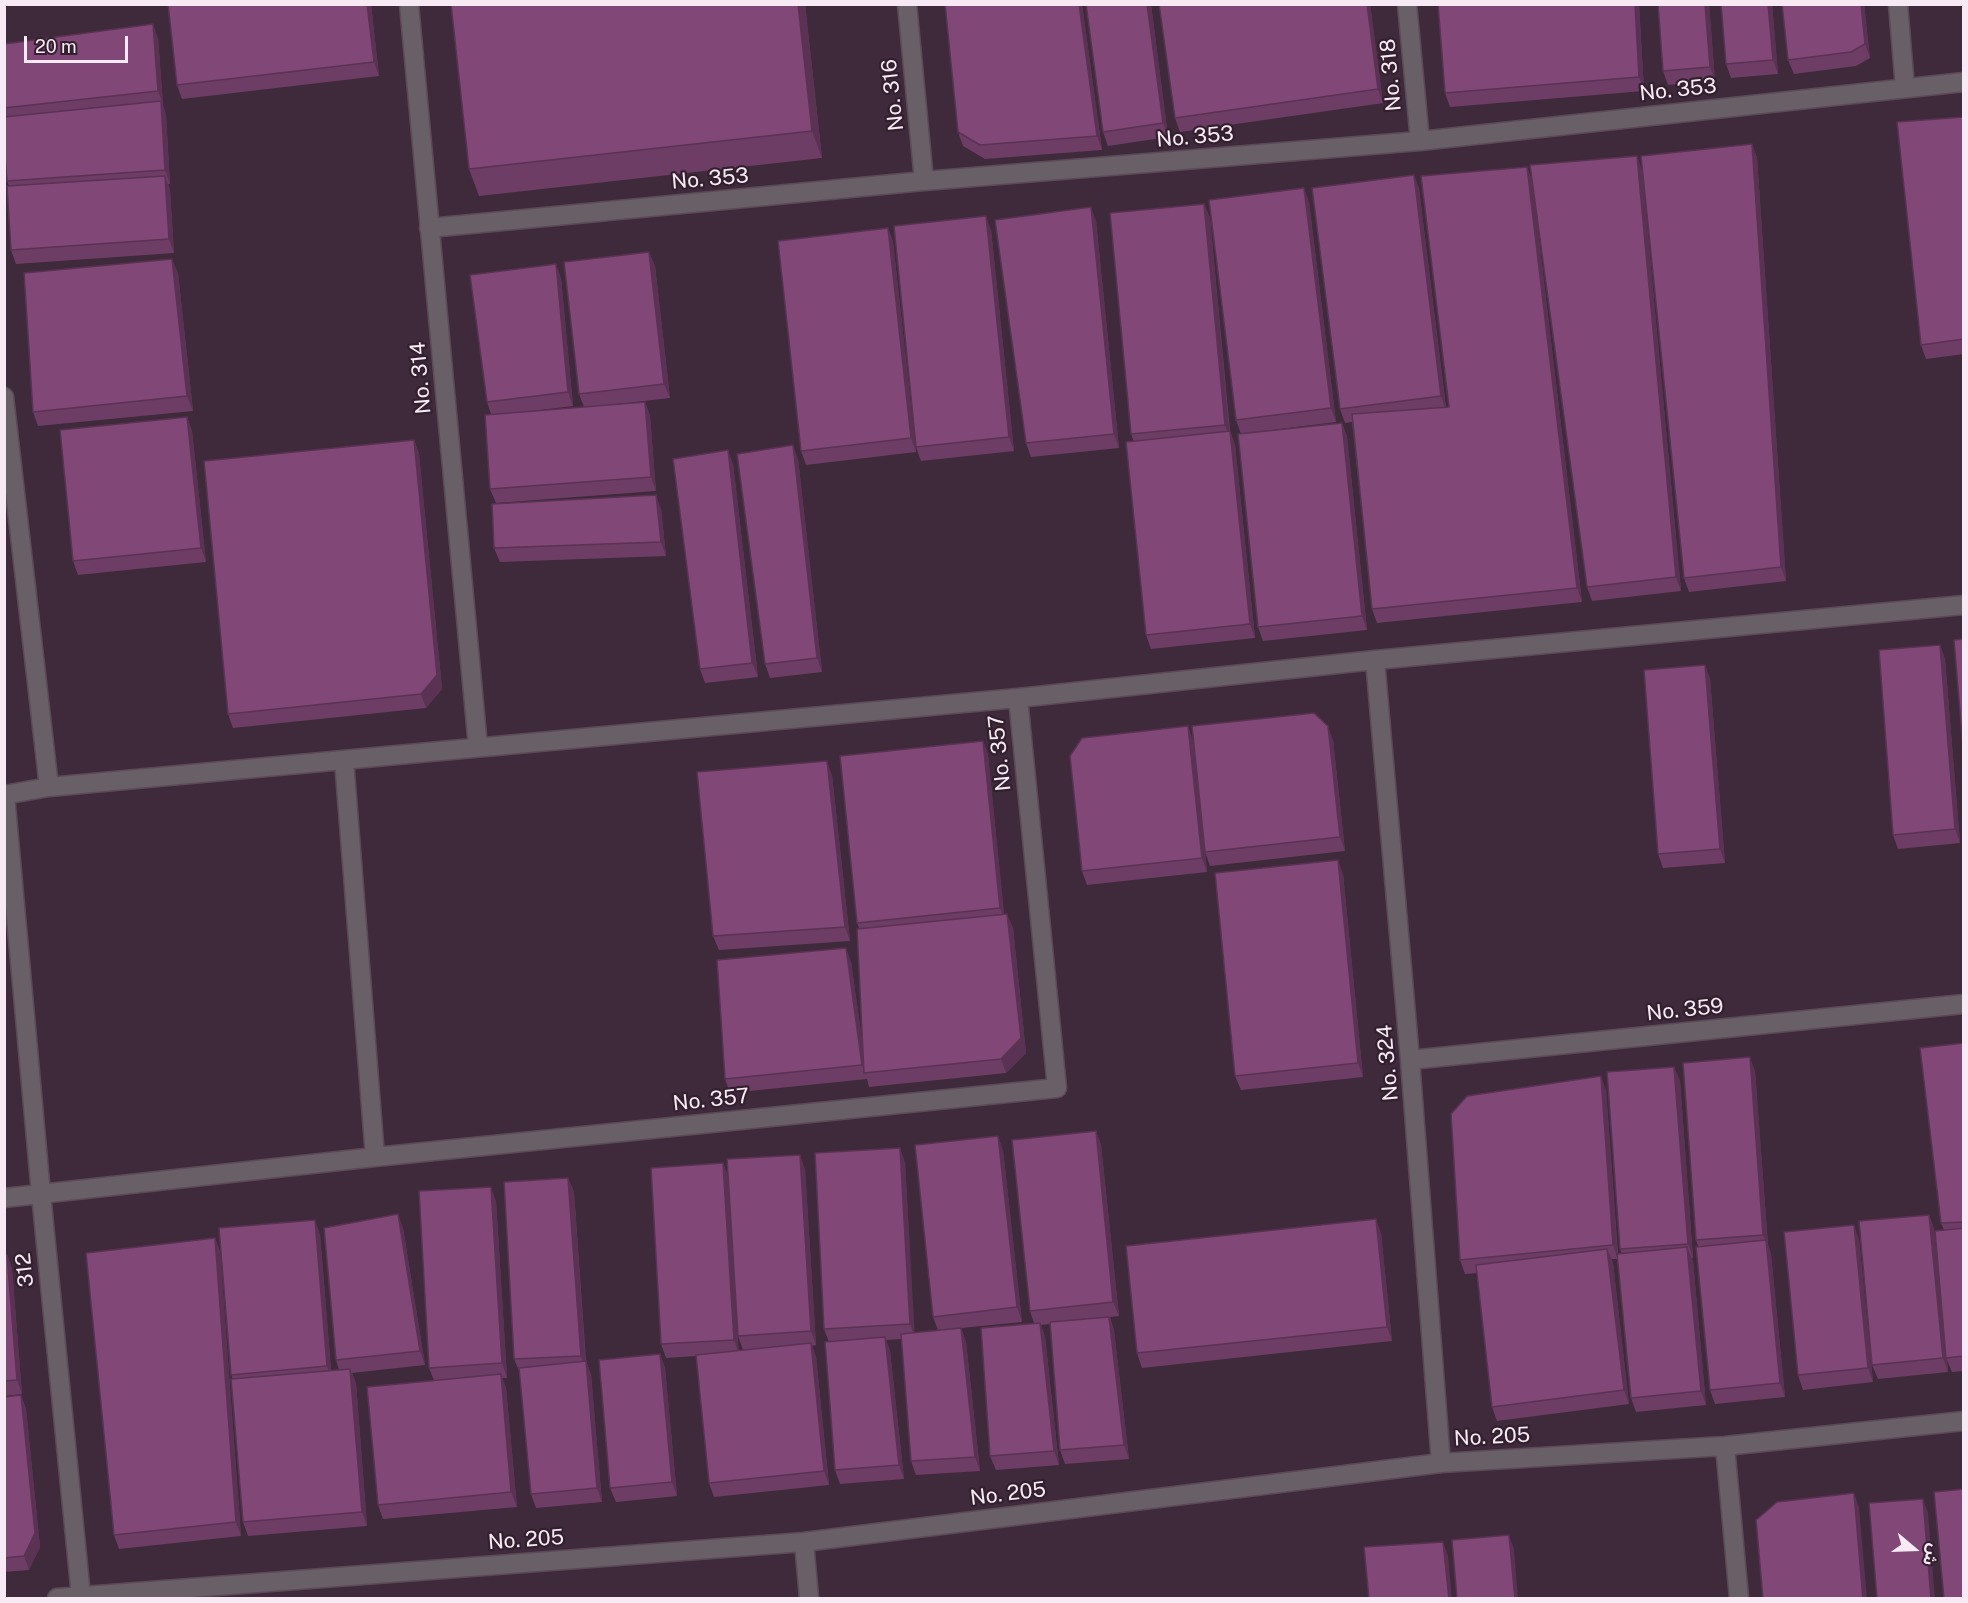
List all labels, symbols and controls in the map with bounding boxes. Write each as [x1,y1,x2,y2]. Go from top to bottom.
scale bar [27,24,130,62]
text: 20 m [35,36,77,57]
street label: No. 318 [1375,38,1407,112]
street label: No. 316 [877,58,909,132]
street label: No. 353 [1638,73,1718,107]
street label: No. 353 [1155,121,1235,153]
street label: No. 353 [670,163,750,195]
street label: No. 314 [405,341,437,415]
street label: No. 357 [983,714,1017,792]
street label: No. 359 [1645,993,1725,1027]
street label: No. 324 [1372,1024,1404,1102]
street label: No. 357 [672,1083,750,1117]
street label: 312 [11,1252,39,1288]
street label: No. 205 [1453,1422,1531,1452]
street label: No. 205 [969,1477,1047,1511]
north arrow [1884,1519,1944,1579]
street label: No. 205 [487,1525,565,1555]
text: ش [1919,1542,1944,1568]

